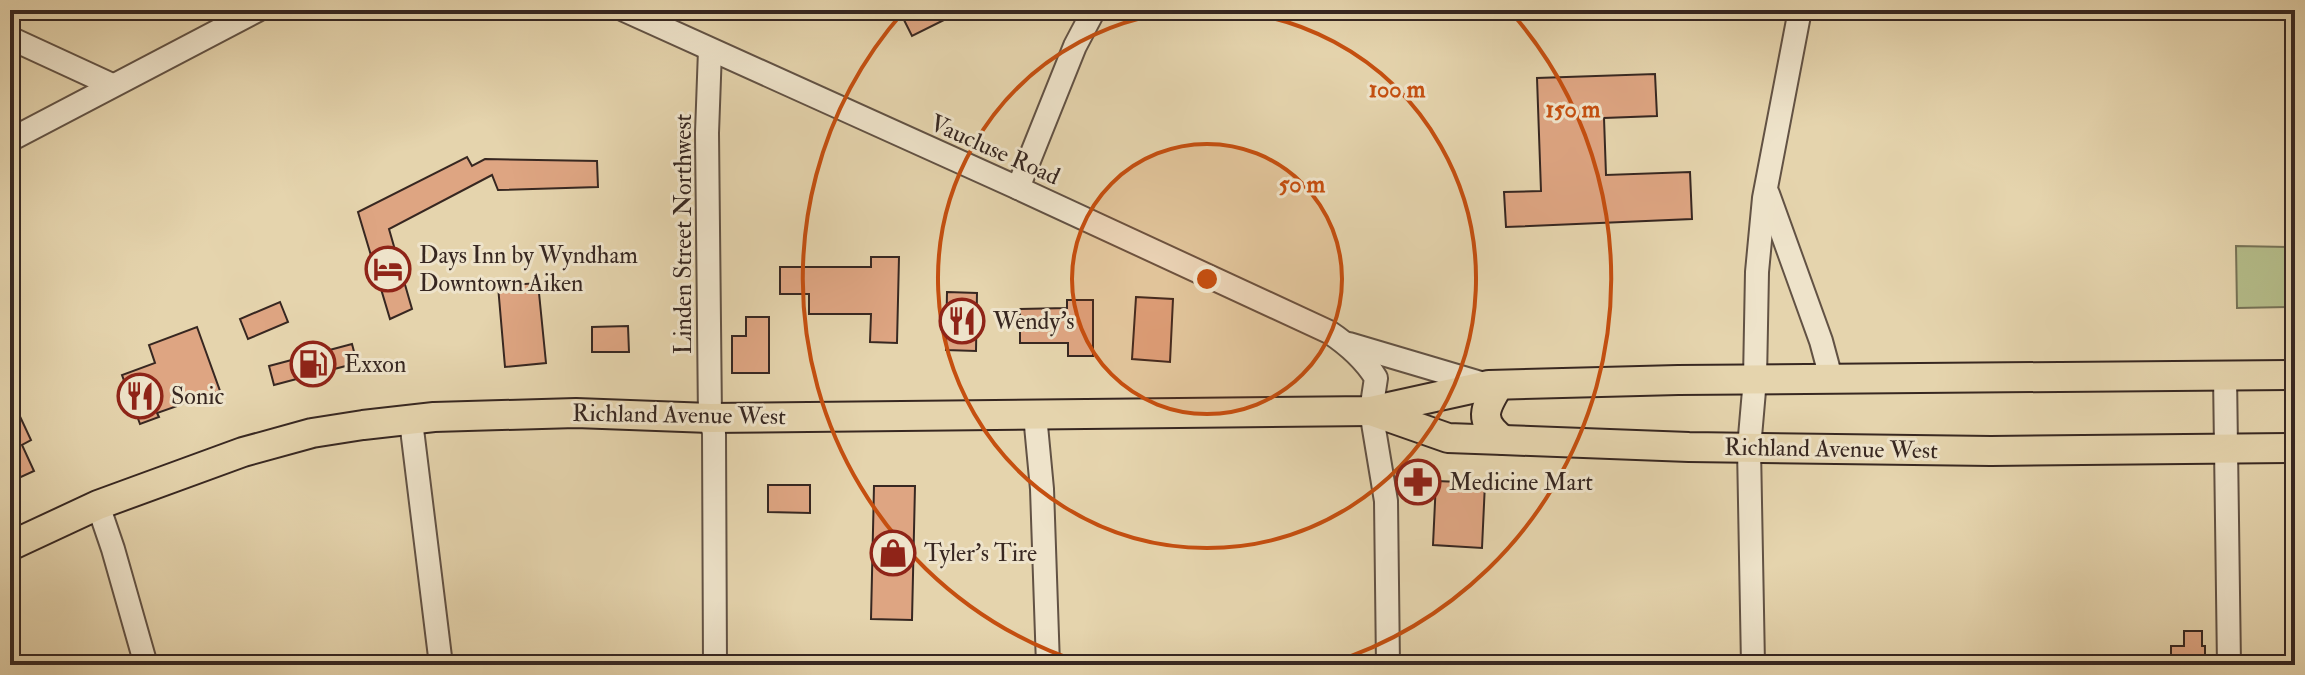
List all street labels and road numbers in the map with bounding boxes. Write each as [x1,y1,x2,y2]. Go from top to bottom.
street label: Vaucluse Road [925,108,1065,192]
street label: Linden Street Northwest [668,114,699,354]
street label: Richland Avenue West [572,398,786,432]
street label: Richland Avenue West [1724,432,1938,466]

